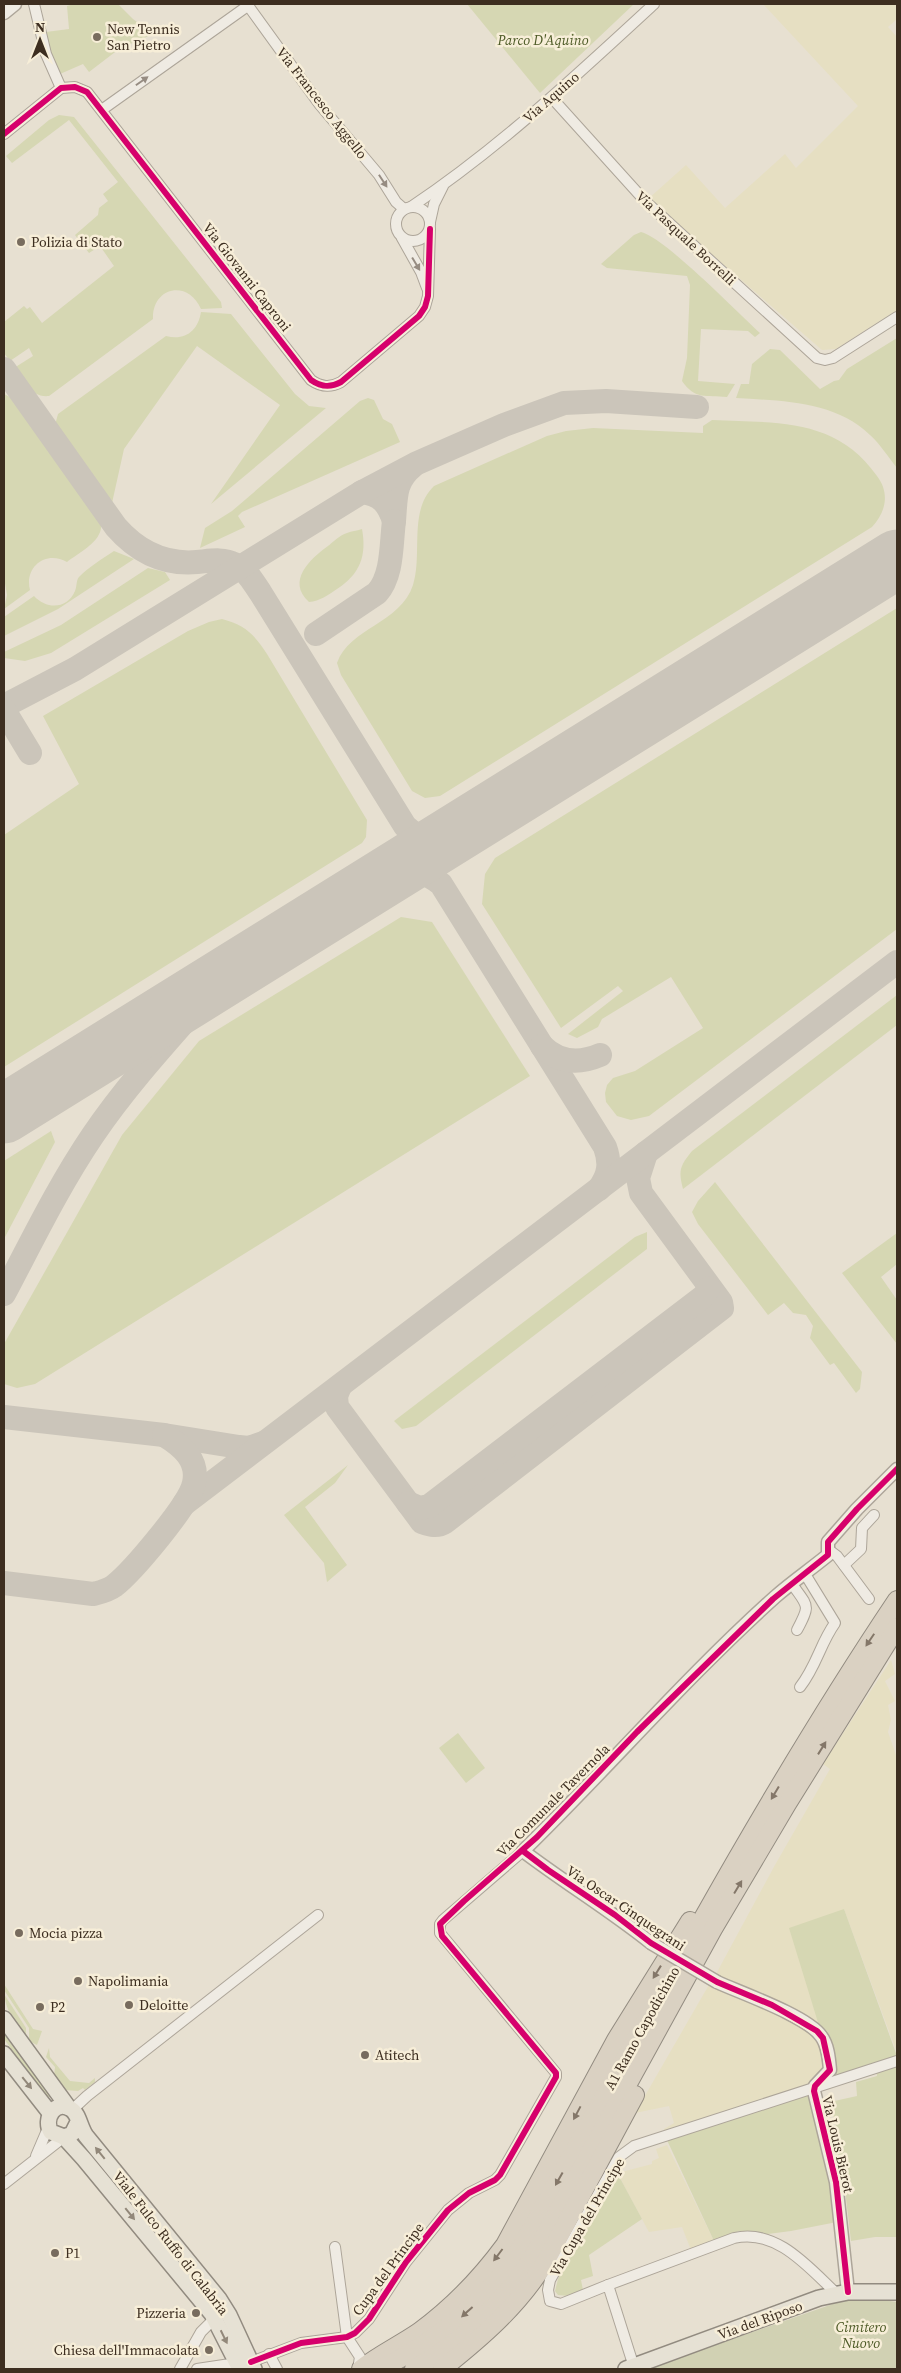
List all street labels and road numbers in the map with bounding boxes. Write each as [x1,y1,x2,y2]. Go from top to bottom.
street label: Via Francesco Aggello [272,43,372,163]
street label: Via Aquino [518,67,584,127]
street label: Via Pasquale Borrelli [631,186,741,290]
street label: Via Giovanni Caproni [198,218,296,336]
street label: Via Comunale Tavernola [492,1738,615,1861]
street label: Via Oscar Cinquegrani [562,1861,690,1955]
street label: A1 Ramo Capodichino [600,1962,684,2093]
street label: Via Louis Bierot [817,2093,859,2195]
street label: Via Cupa del Principe [545,2154,629,2280]
street label: Viale Fulco Ruffo di Calabria [108,2167,234,2320]
street label: Cupa del Principe [347,2218,429,2320]
street label: Via del Riposo [715,2295,805,2345]

